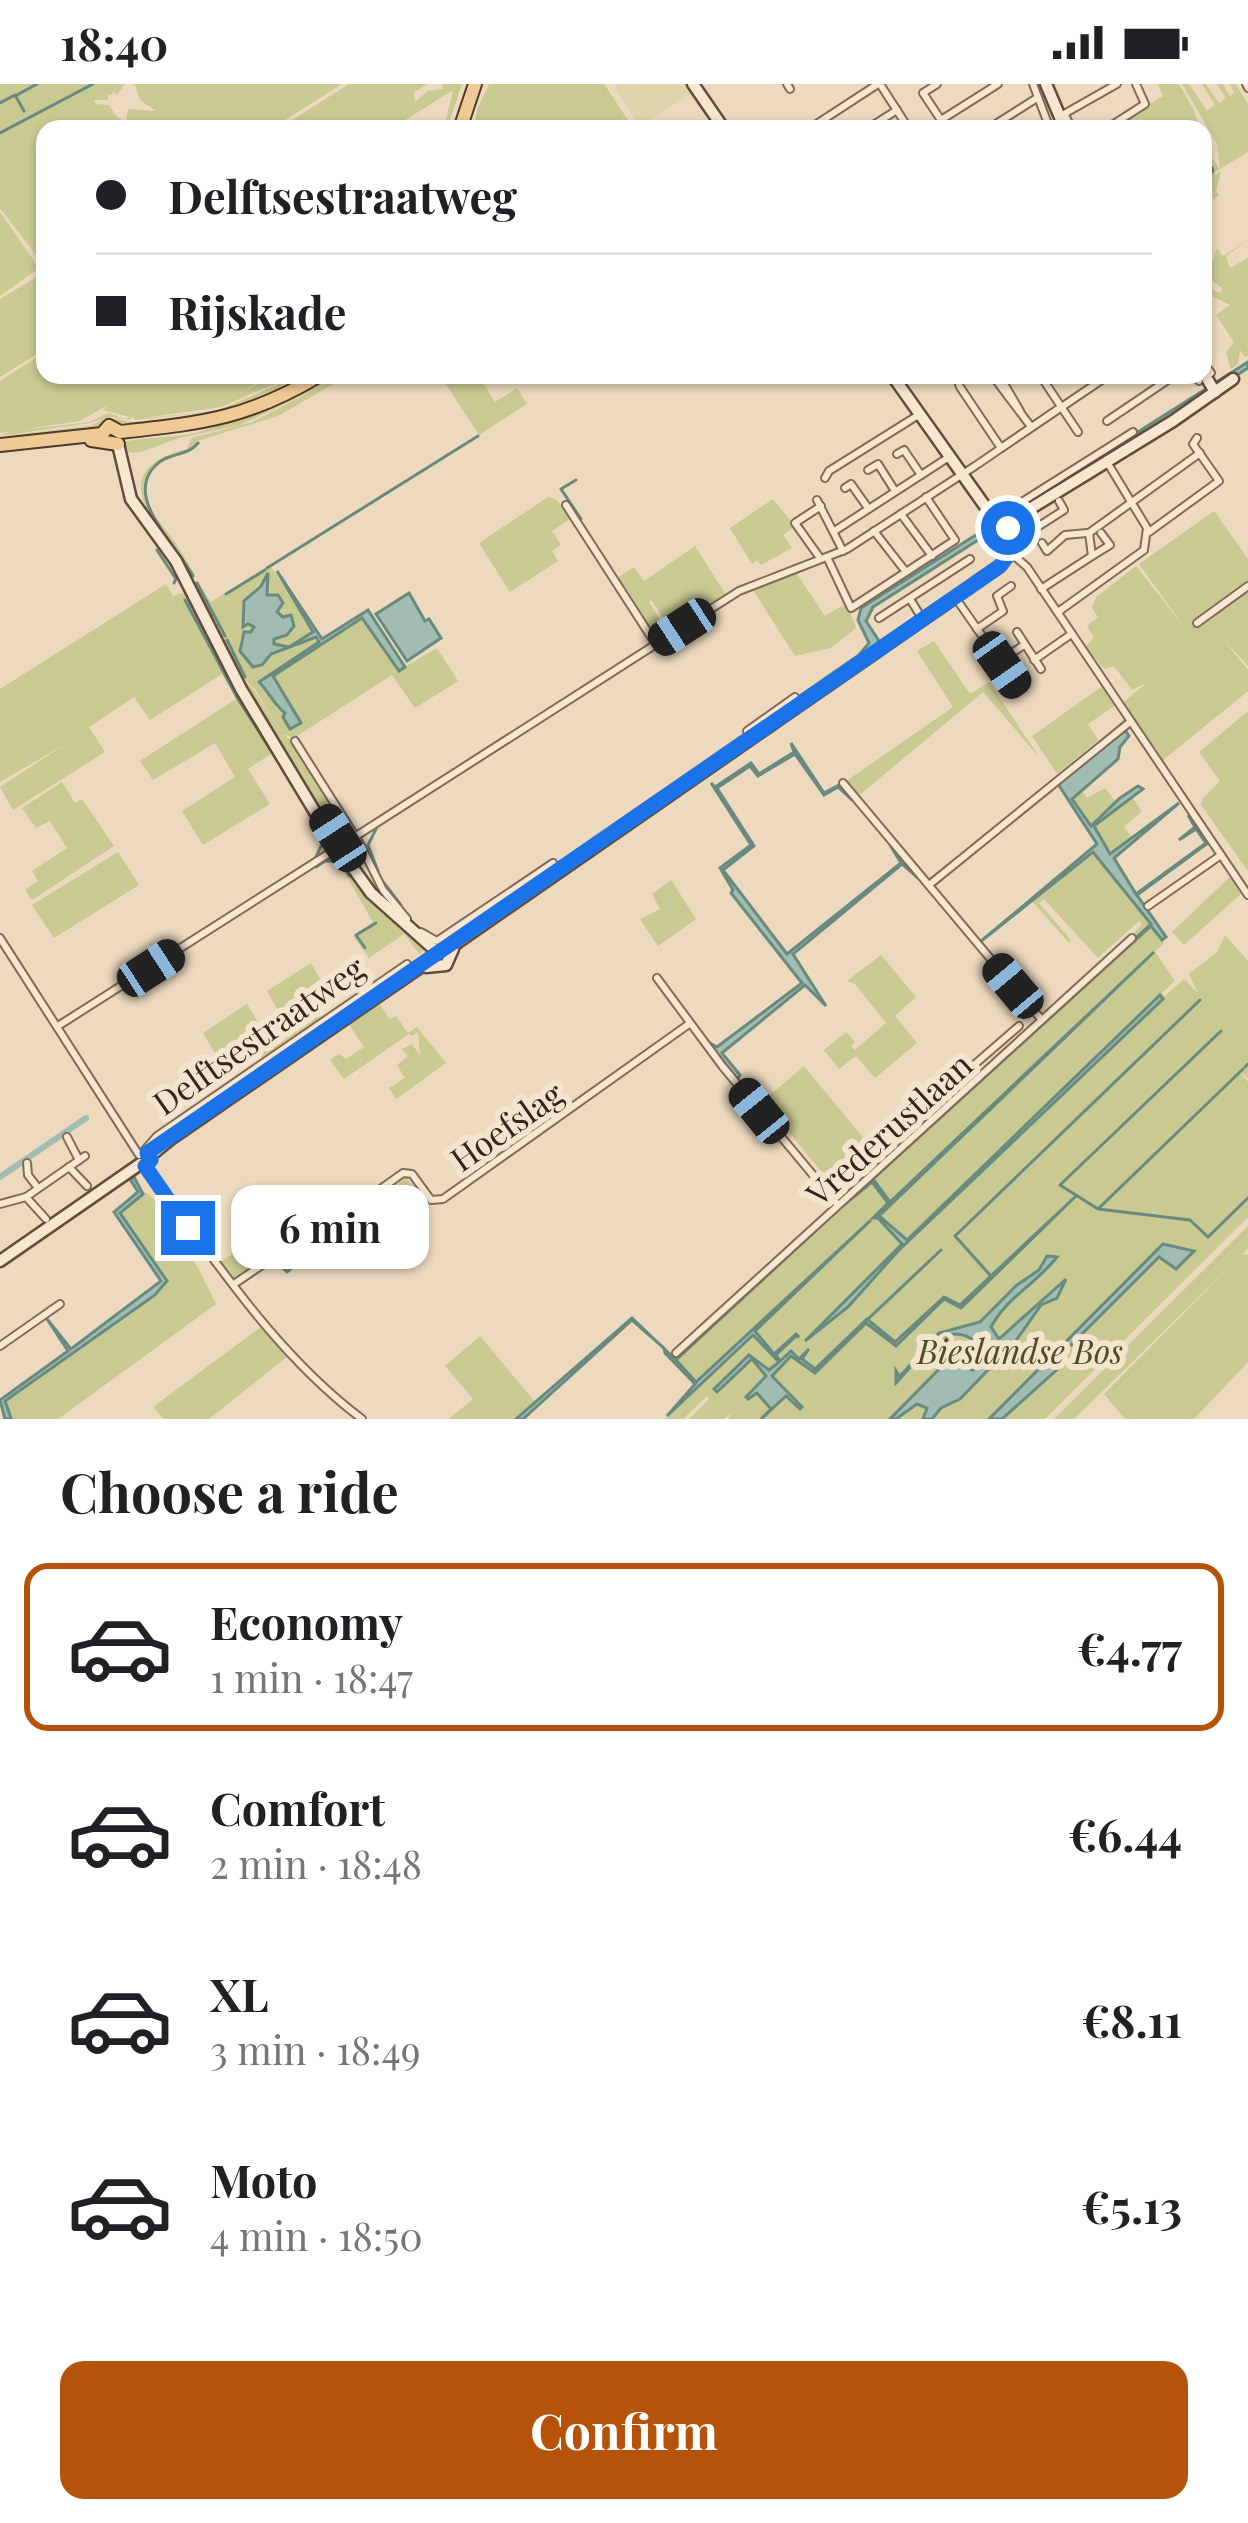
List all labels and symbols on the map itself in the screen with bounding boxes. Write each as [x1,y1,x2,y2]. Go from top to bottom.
route start [981,501,1035,555]
car [642,592,722,662]
car [967,625,1037,705]
car [303,798,373,878]
car [111,933,191,1003]
street label: Delftsestraatweg [143,944,373,1123]
car [976,947,1050,1025]
street label: Vrederustlaan [795,1042,981,1215]
street label: Hoefslag [441,1070,572,1180]
car [722,1072,796,1150]
callout: 6 min [230,1186,428,1270]
route end [161,1201,215,1255]
park label: Bieslandse Bos [915,1328,1123,1372]

